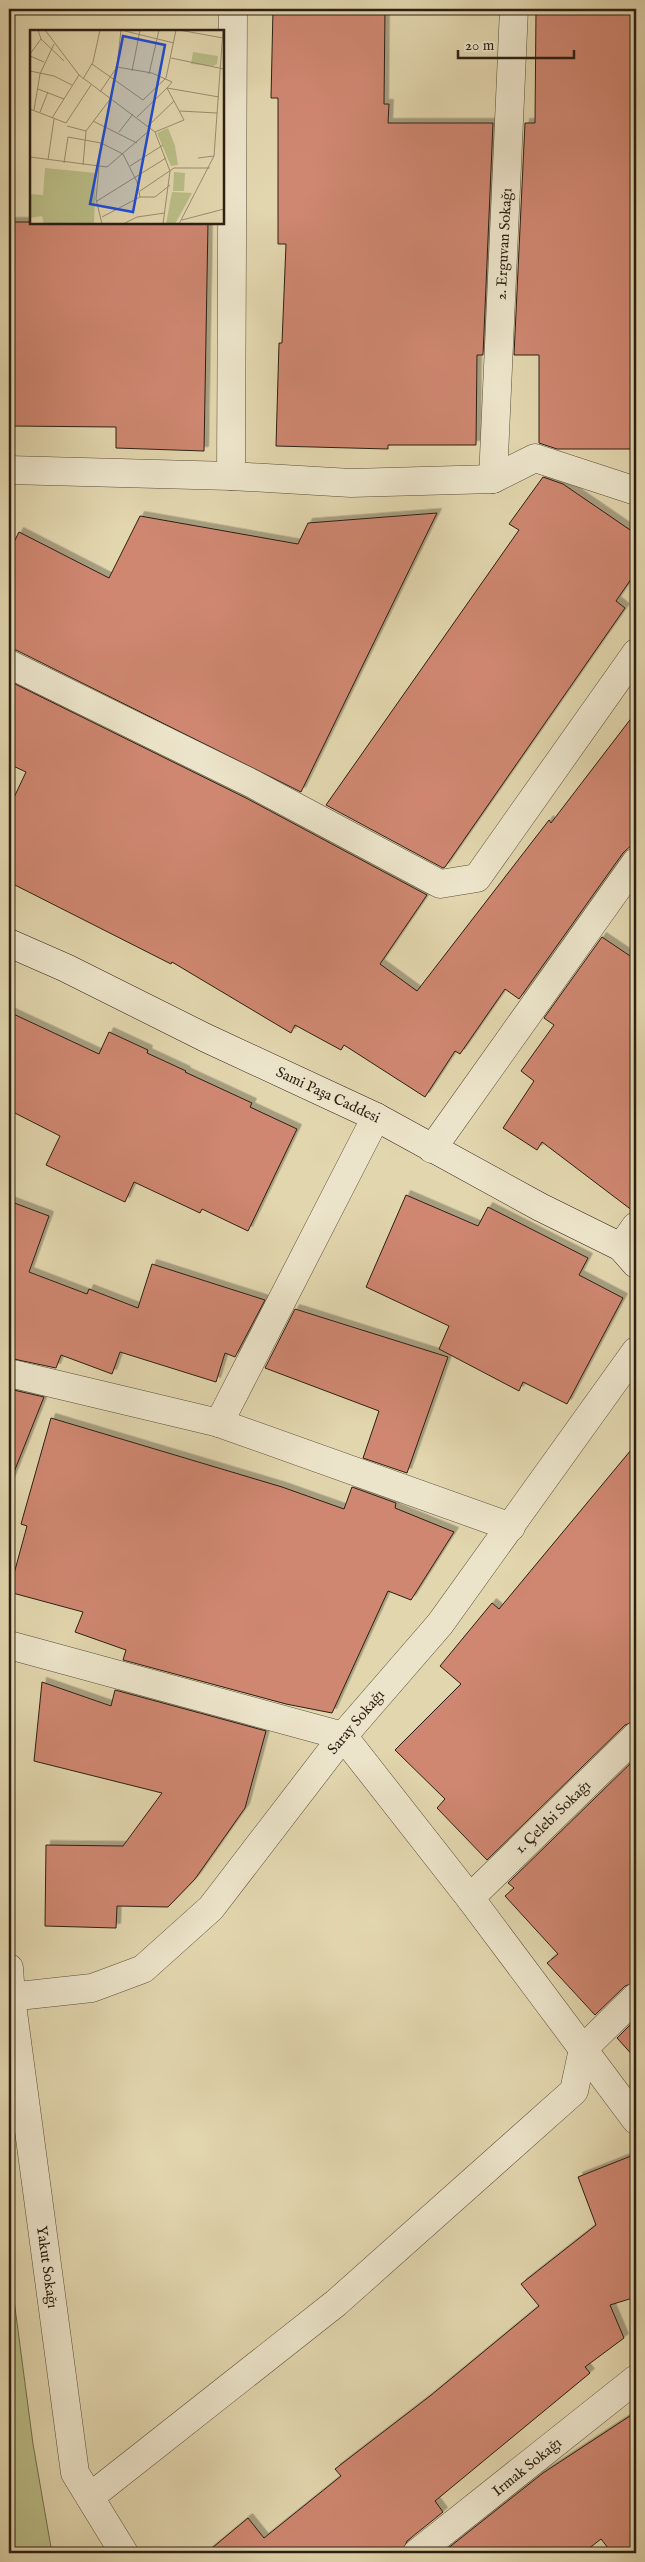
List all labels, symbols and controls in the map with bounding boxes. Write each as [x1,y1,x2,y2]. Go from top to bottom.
scale bar [458,28,574,60]
inset map [30,30,224,224]
text: 20 m [465,36,495,55]
street label: 2. Erguvan Sokağı [492,188,516,300]
street label: Sami Paşa Caddesi [273,1063,383,1127]
street label: Saray Sokağı [323,1686,389,1758]
street label: 1. Çelebi Sokağı [511,1776,595,1858]
street label: Yakut Sokağı [32,2225,62,2309]
street label: Irmak Sokağı [488,2433,566,2501]

